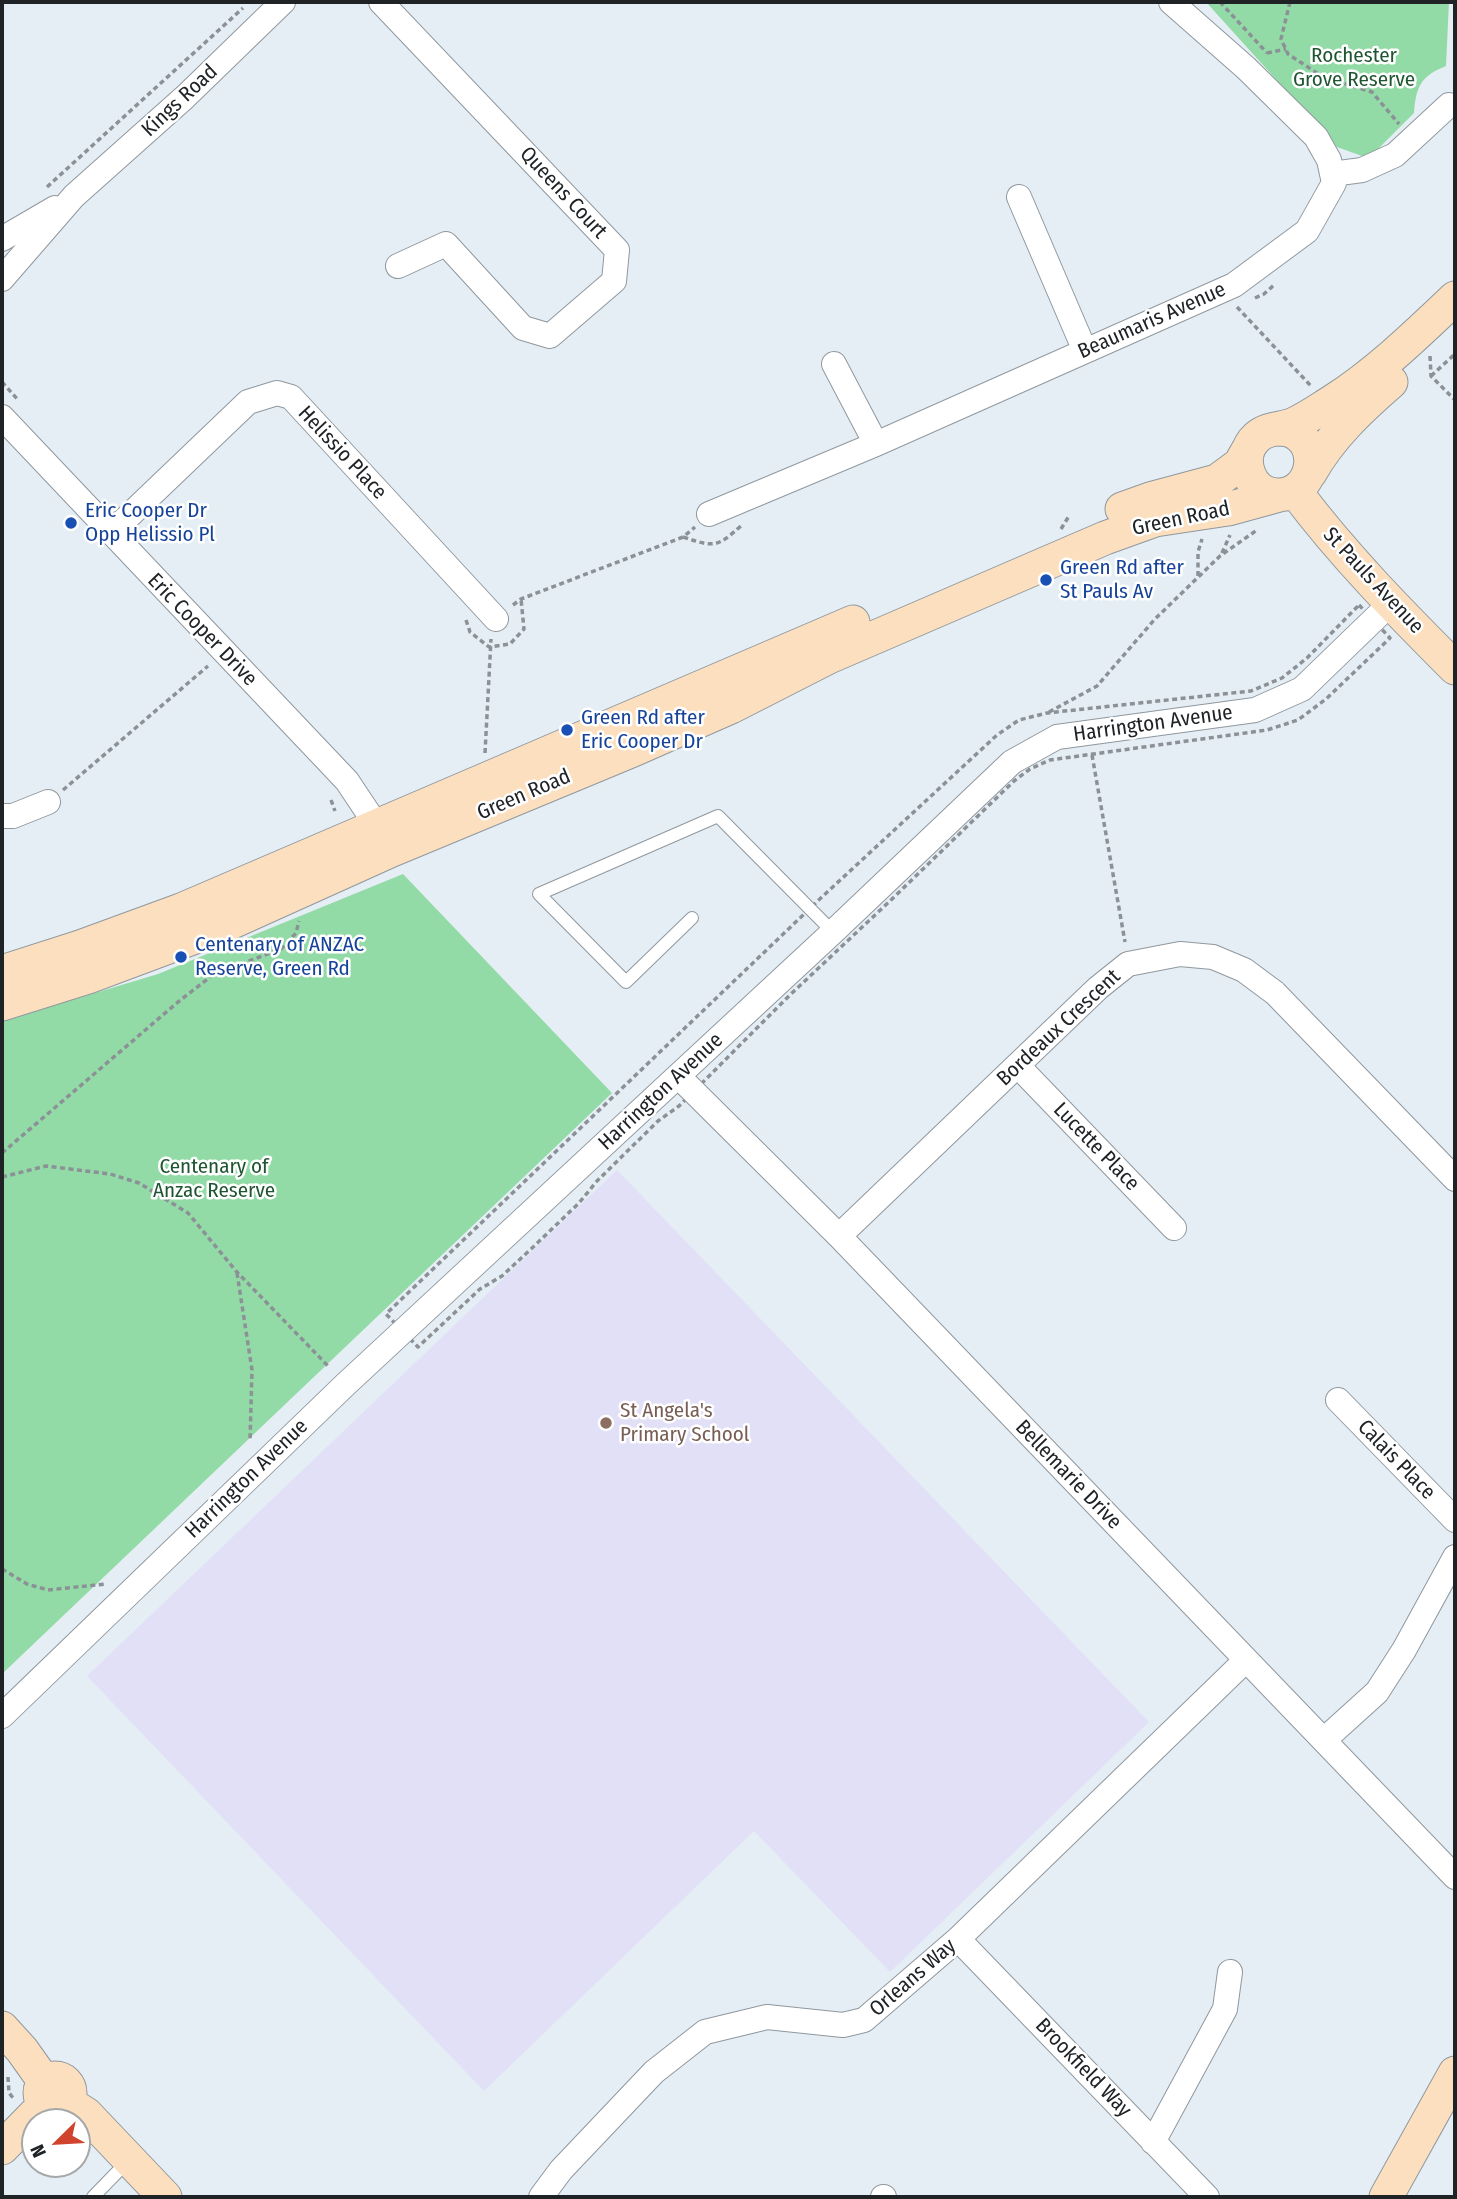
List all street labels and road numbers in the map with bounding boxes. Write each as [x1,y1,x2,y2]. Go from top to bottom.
street label: Kings Road [137,60,223,142]
street label: Queens Court [514,142,612,244]
street label: Beaumaris Avenue [1074,277,1230,365]
street label: Helissio Place [292,401,392,505]
street label: Green Road [1130,496,1232,542]
street label: St Pauls Avenue [1317,523,1429,639]
street label: Eric Cooper Drive [142,568,262,692]
street label: Harrington Avenue [1072,700,1234,748]
street label: Green Road [473,764,575,826]
street label: Bordeaux Crescent [992,964,1126,1092]
street label: Harrington Avenue [594,1028,728,1156]
street label: Lucette Place [1048,1098,1144,1196]
street label: Harrington Avenue [180,1414,314,1544]
street label: Bellemarie Drive [1010,1415,1126,1535]
street label: Calais Place [1352,1415,1440,1505]
street label: Orleans Way [865,1934,961,2022]
street label: Brookfield Way [1030,2013,1136,2123]

